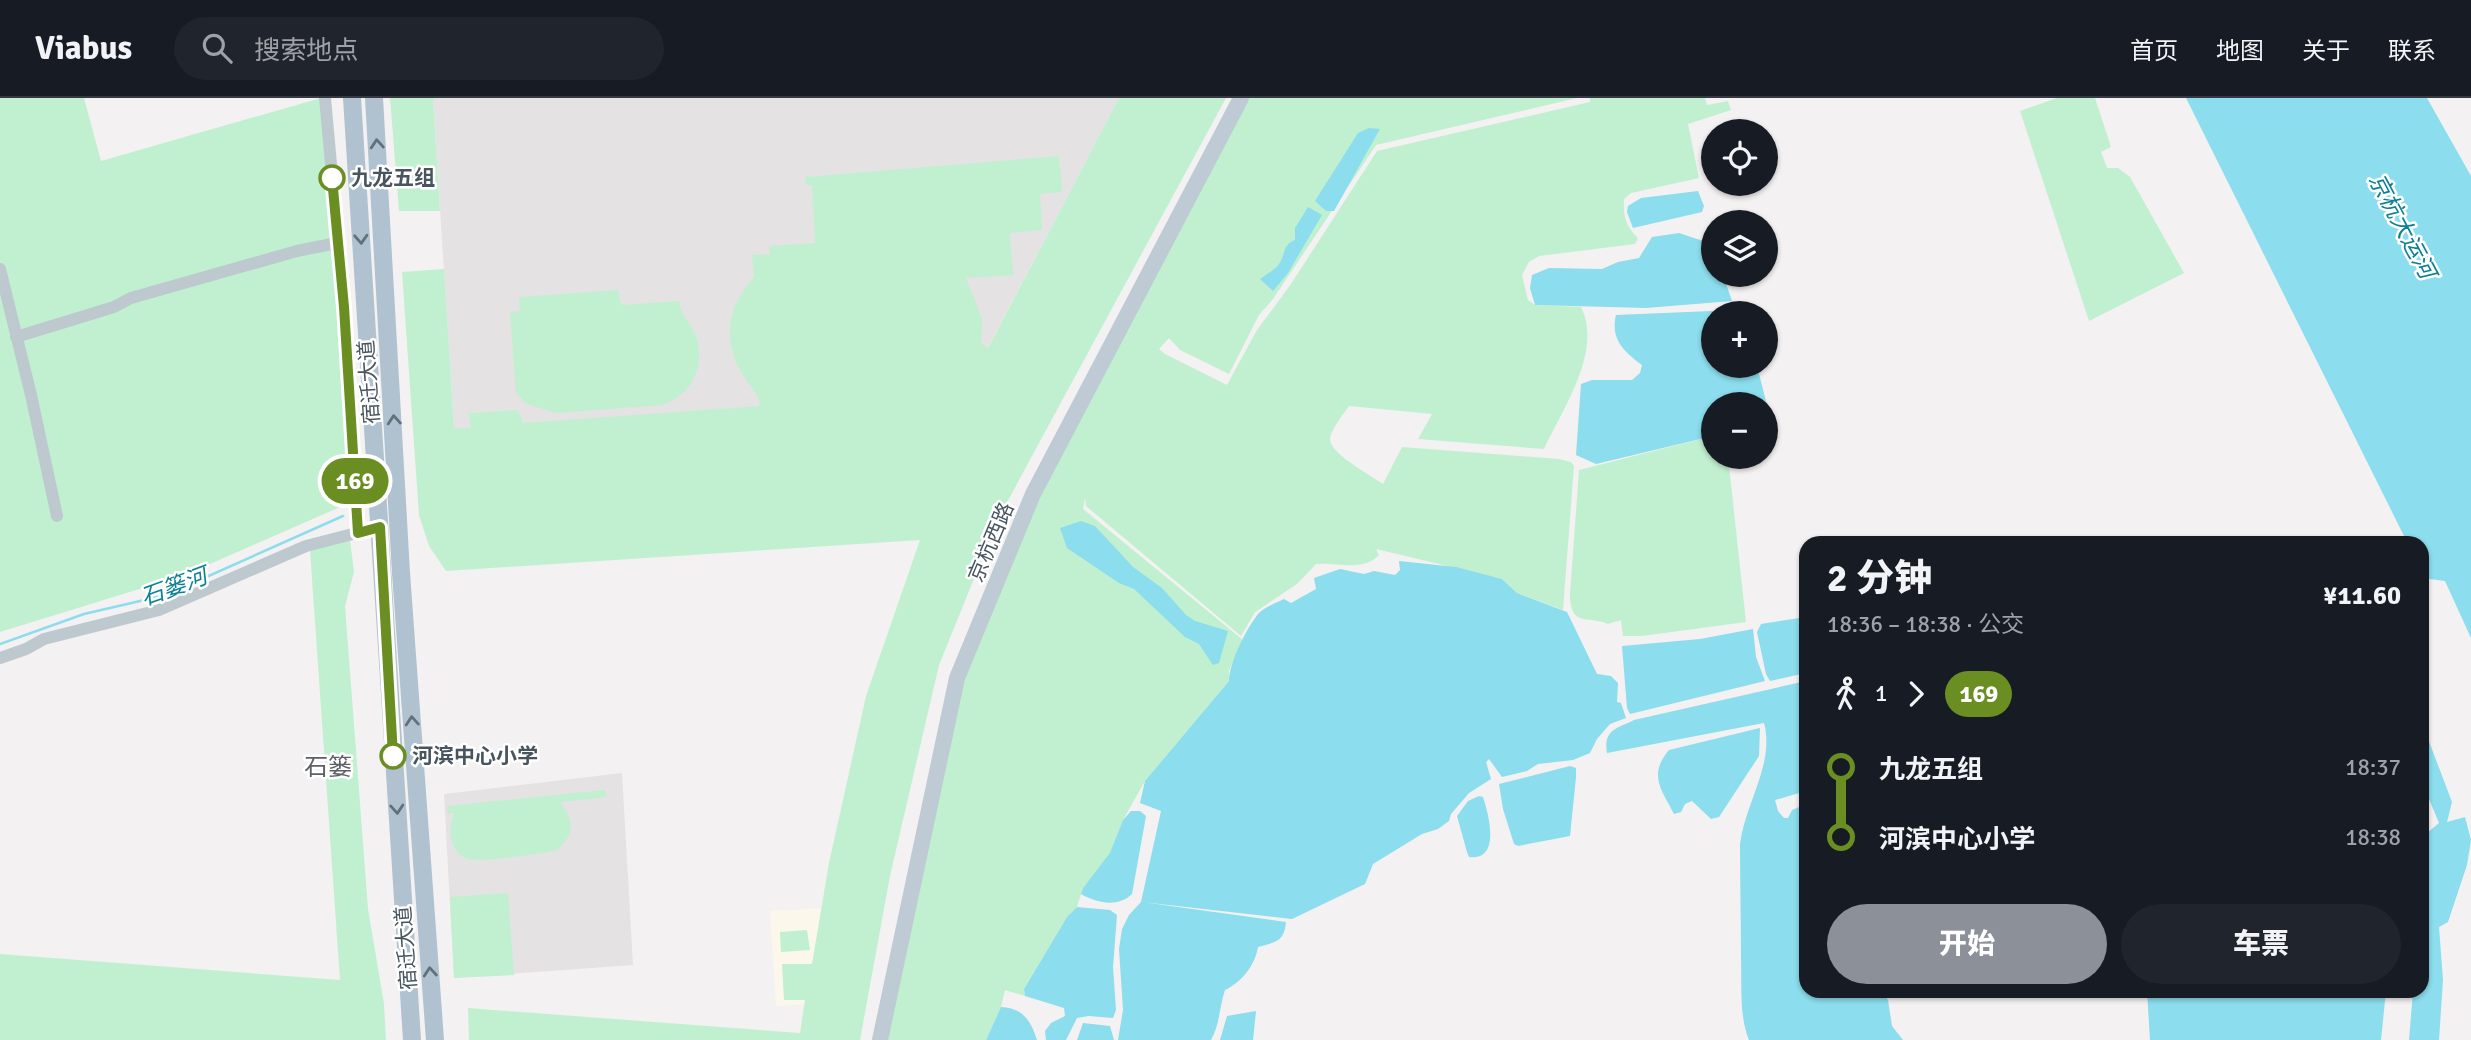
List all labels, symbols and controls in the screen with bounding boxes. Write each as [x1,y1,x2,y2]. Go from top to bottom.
search box [174,17,664,80]
text: Viabus [35,28,132,69]
icon: search [198,29,236,67]
text: 搜索地点 [254,35,358,67]
text: 首页 [2130,36,2178,66]
text: 地图 [2216,36,2264,66]
text: 关于 [2302,36,2350,66]
text: 联系 [2388,36,2436,66]
map controls [1701,119,1778,469]
button: locate [1701,119,1778,196]
one-way arrow [370,138,385,149]
marker: 九龙五组 [319,165,345,191]
place label: 九龙五组 [351,165,435,191]
water label: 京杭大运河 [2362,168,2444,287]
button: layers [1701,210,1778,287]
one-way arrow [353,234,368,245]
button: + [1701,301,1778,378]
street label: 宿迁大道 [353,339,385,425]
button: − [1701,392,1778,469]
one-way arrow [387,414,402,425]
line badge: 169 [315,458,395,504]
text: 169 [336,466,374,496]
street label: 京杭西路 [963,498,1019,586]
text: 2 分钟 [1827,555,1932,602]
water label: 石篓河 [137,560,215,612]
text: ¥11.60 [2323,580,2401,612]
text: 18:36 – 18:38 · 公交 [1827,610,2024,639]
icon: walk [1827,675,1865,713]
icon: forward [1897,675,1935,713]
text: 1 [1875,679,1887,708]
text: 169 [1959,679,1998,709]
one-way arrow [405,715,420,726]
marker: 河滨中心小学 [380,743,406,769]
place label: 河滨中心小学 [412,743,538,769]
district label: 石篓 [304,752,352,782]
text: 18:37 [2345,753,2401,782]
text: 九龙五组 [1879,754,1983,786]
one-way arrow [389,804,404,815]
text: 18:38 [2345,823,2401,852]
text: 河滨中心小学 [1879,824,2035,856]
button: 开始 [1827,904,2107,984]
button: 车票 [2121,904,2401,984]
street label: 宿迁大道 [390,905,422,991]
one-way arrow [423,966,438,977]

